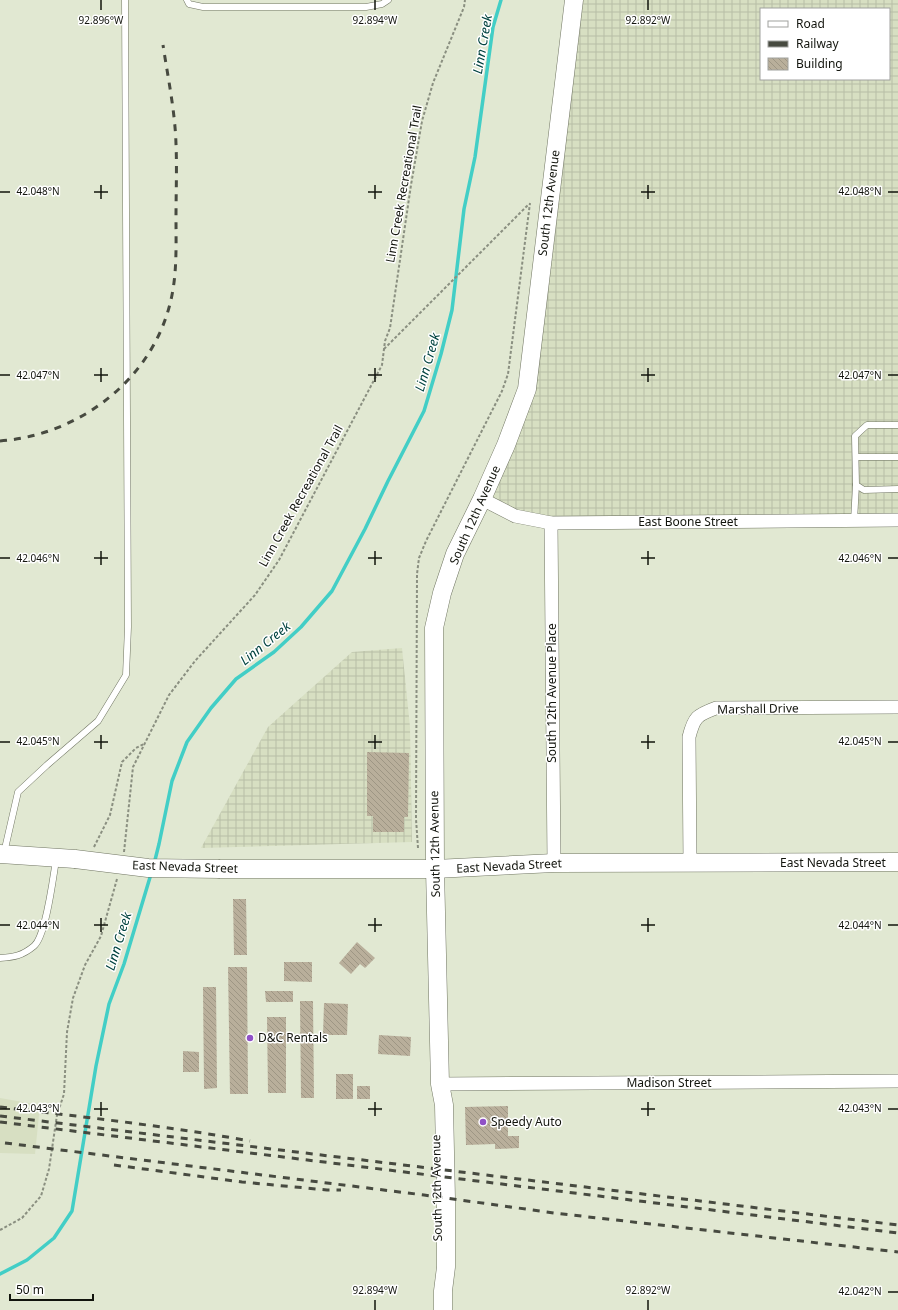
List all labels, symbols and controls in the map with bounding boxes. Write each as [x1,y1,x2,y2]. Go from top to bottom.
legend [760,8,890,80]
water label: Linn Creek [468,12,496,75]
text: 92.896°W [79,13,124,27]
text: 92.894°W [353,13,398,27]
text: 92.892°W [626,13,671,27]
text: Road [796,15,825,32]
text: Railway [796,35,840,52]
text: Building [796,55,843,72]
street label: Linn Creek Recreational Trail [381,104,426,264]
street label: South 12th Avenue [534,149,563,257]
text: 42.048°N [16,184,60,198]
text: 42.048°N [838,184,882,198]
water label: Linn Creek [410,330,444,393]
text: 42.047°N [16,368,60,382]
text: 42.047°N [838,368,882,382]
street label: Linn Creek Recreational Trail [254,422,347,570]
street label: South 12th Avenue [445,462,504,567]
street label: East Boone Street [638,513,739,530]
text: 42.046°N [16,551,60,565]
text: 42.046°N [838,551,882,565]
water label: Linn Creek [236,617,294,669]
street label: South 12th Avenue Place [543,623,560,763]
street label: Marshall Drive [717,699,799,718]
text: 42.045°N [16,734,60,748]
text: 42.045°N [838,734,882,748]
street label: South 12th Avenue [425,790,444,898]
street label: East Nevada Street [456,854,563,877]
street label: East Nevada Street [780,854,887,871]
street label: East Nevada Street [132,856,239,877]
water label: Linn Creek [101,909,136,972]
text: 42.044°N [16,918,60,932]
text: 42.044°N [838,918,882,932]
place label: D&C Rentals [258,1029,328,1046]
marker: D&C Rentals [245,1033,255,1043]
street label: Madison Street [626,1074,712,1091]
text: 42.043°N [16,1101,60,1115]
text: 42.043°N [838,1101,882,1115]
place label: Speedy Auto [491,1113,562,1130]
marker: Speedy Auto [478,1117,488,1127]
street label: South 12th Avenue [427,1134,446,1242]
scale bar [10,1276,93,1302]
text: 50 m [16,1281,44,1298]
text: 92.894°W [353,1283,398,1297]
text: 92.892°W [626,1283,671,1297]
text: 42.042°N [838,1284,882,1298]

